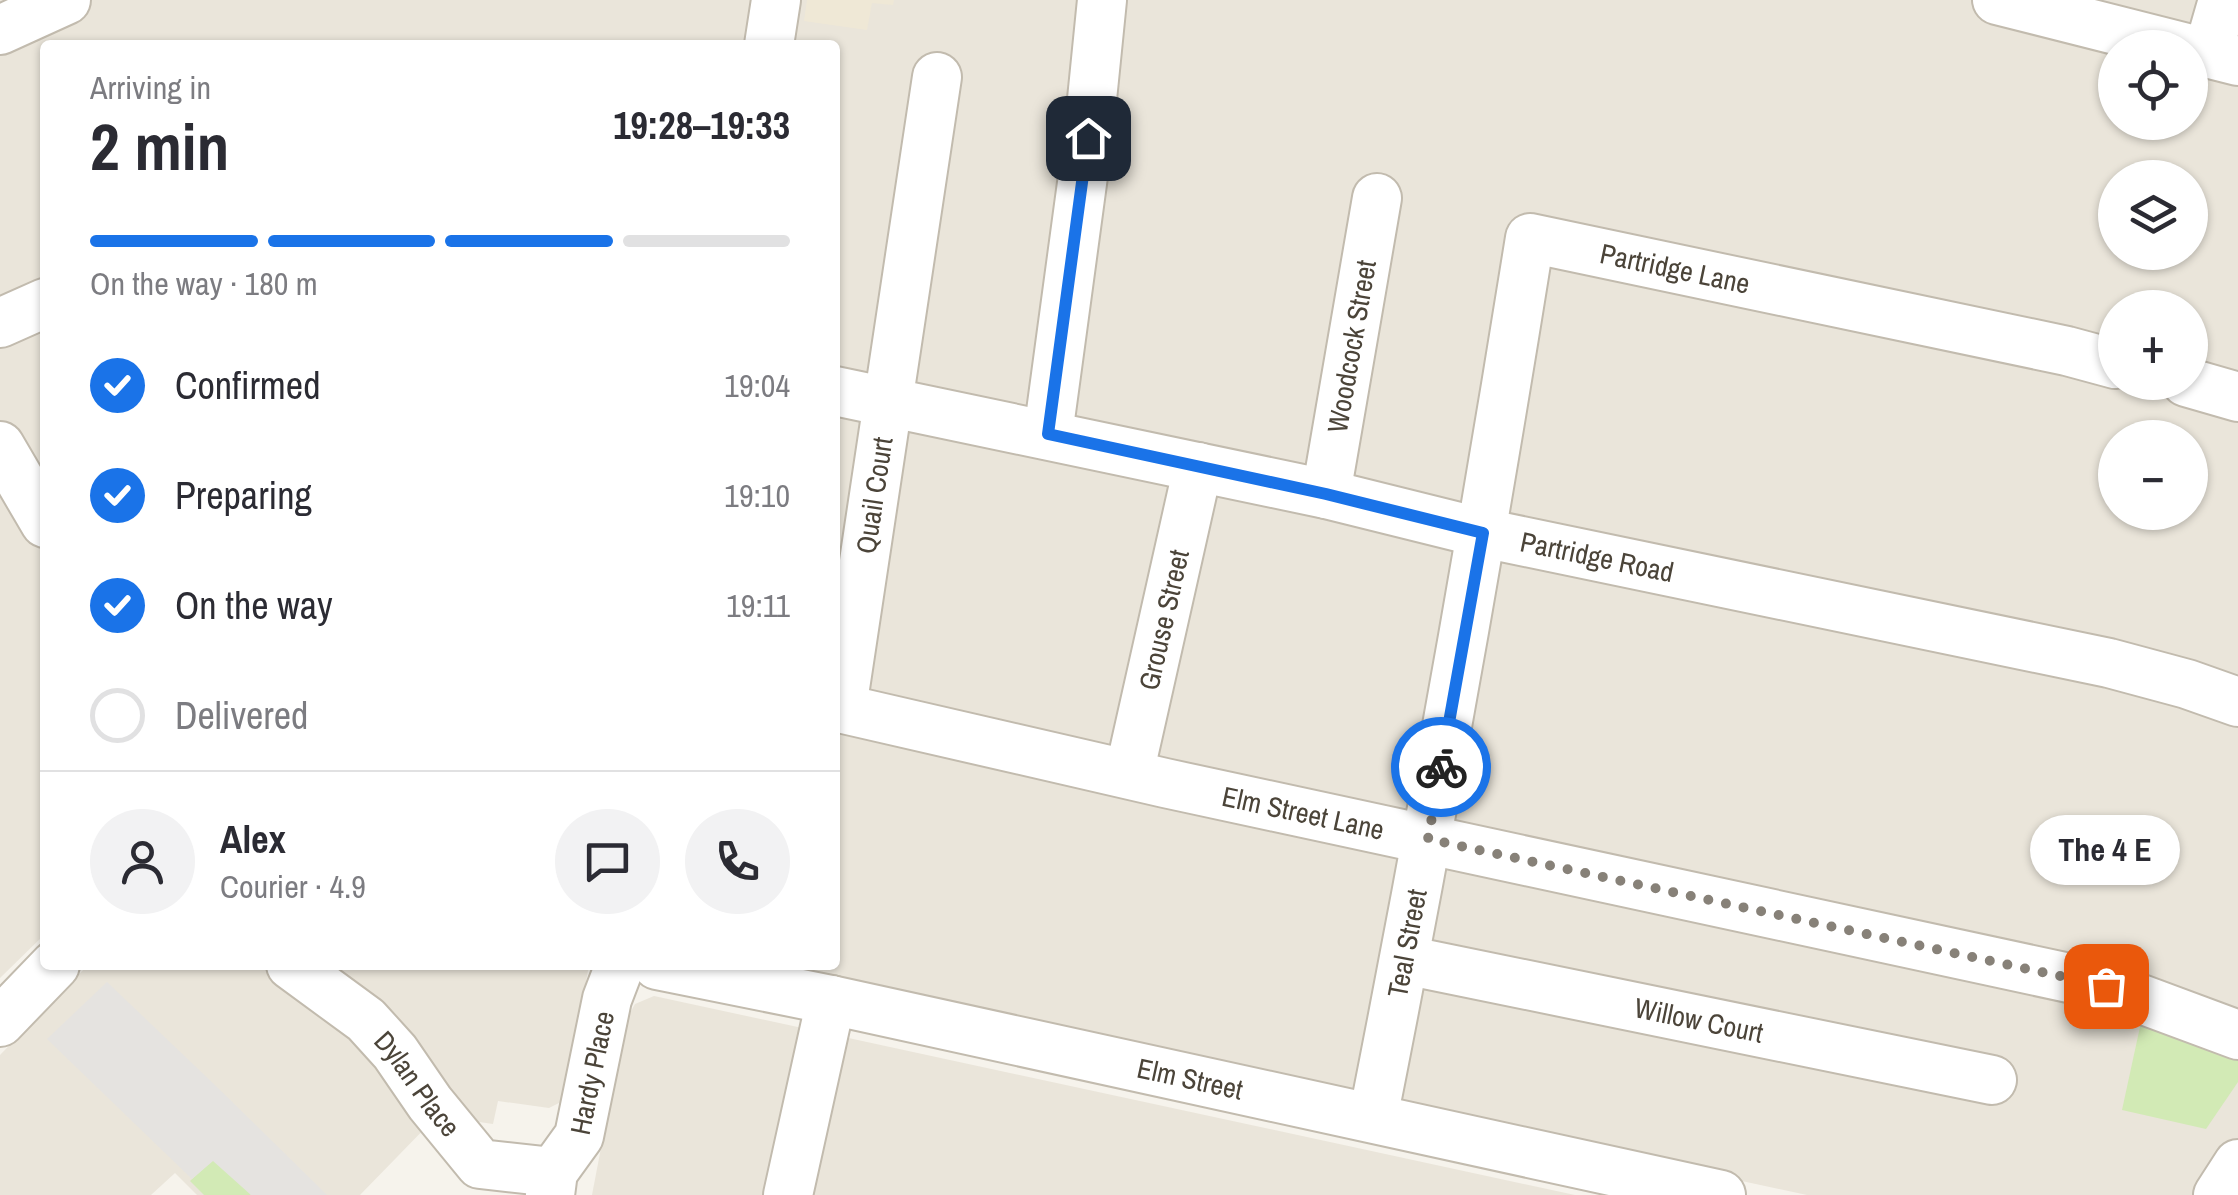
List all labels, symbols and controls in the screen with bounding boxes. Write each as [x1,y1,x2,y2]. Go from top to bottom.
map controls [2098,30,2208,530]
button: locate [2098,30,2208,140]
text: Arriving in [90,66,211,109]
pin [1046,96,1131,181]
text: 19:28–19:33 [613,100,790,151]
text: 2 min [90,103,229,190]
icon: home [1061,111,1116,166]
button: layers [2098,160,2208,270]
street label: Partridge Lane [1597,234,1753,303]
street label: Woodcock Street [1318,257,1385,435]
text: On the way · 180 m [90,262,318,305]
button: + [2098,290,2208,400]
icon: check [90,358,145,413]
text: Confirmed [175,360,320,411]
text: 19:04 [724,364,790,407]
button: − [2098,420,2208,530]
street label: Quail Court [846,434,902,556]
icon: check [90,468,145,523]
text: Preparing [175,470,312,521]
text: 19:10 [724,474,790,517]
street label: Partridge Road [1517,522,1677,591]
street label: Grouse Street [1129,546,1198,694]
icon: check [90,578,145,633]
text: On the way [175,580,333,631]
text: 19:11 [726,584,790,627]
text: Delivered [175,690,308,741]
courier [1391,717,1491,817]
icon: bike [1414,740,1469,795]
street label: Elm Street Lane [1219,777,1388,849]
button: person [90,809,195,914]
button: chat [555,809,660,914]
button: phone [685,809,790,914]
text: Alex [220,814,286,865]
callout: The 4 E [2031,816,2181,886]
text: The 4 E [2058,828,2152,871]
text: Courier · 4.9 [220,865,366,908]
street label: Teal Street [1378,886,1436,1001]
pin [2064,944,2149,1029]
icon: bag [2079,959,2134,1014]
street label: Willow Court [1631,988,1767,1052]
street label: Hardy Place [561,1008,623,1138]
street label: Dylan Place [366,1023,469,1145]
street label: Elm Street [1134,1049,1246,1109]

